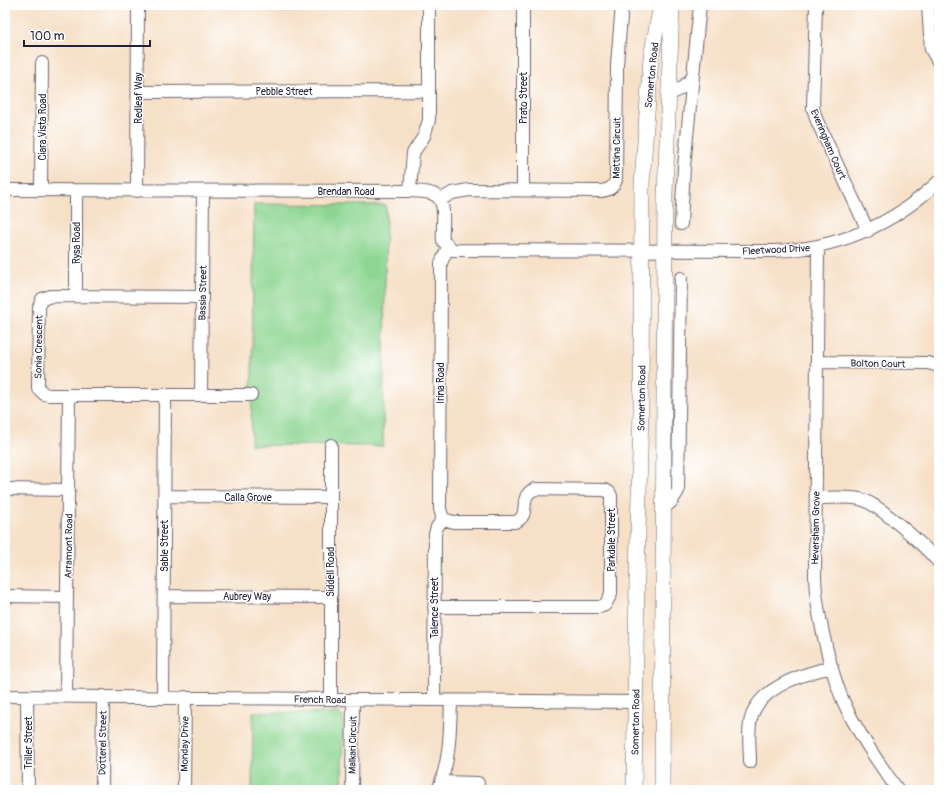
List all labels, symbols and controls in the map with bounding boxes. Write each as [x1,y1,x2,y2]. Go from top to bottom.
scale bar [24,22,150,48]
text: 100 m [30,29,65,44]
street label: Somerton Road [643,42,661,109]
street label: Prato Street [518,71,530,124]
street label: Redleaf Way [133,72,145,124]
street label: Pebble Street [256,86,313,98]
street label: Ciara Vista Road [37,94,49,160]
street label: Everingham Court [808,107,849,182]
street label: Mattina Circuit [610,116,624,179]
street label: Brendan Road [317,186,375,198]
street label: Rysa Road [71,222,83,264]
street label: Fleetwood Drive [742,242,810,258]
street label: Bassia Street [197,264,209,321]
street label: Sonia Crescent [32,314,46,379]
street label: Bolton Court [851,358,906,370]
street label: Irina Road [435,362,447,404]
street label: Somerton Road [635,365,649,431]
street label: Heversham Grove [809,491,823,565]
street label: Calla Grove [224,492,272,504]
street label: Parkdale Street [606,507,618,572]
street label: Arramont Road [62,513,76,579]
street label: Sable Street [159,519,171,572]
street label: Siddell Road [325,547,337,597]
street label: Talence Street [429,576,441,639]
street label: Aubrey Way [223,591,272,603]
street label: Somerton Road [629,689,643,755]
street label: French Road [294,694,346,706]
street label: Dotterel Street [96,710,110,775]
street label: Triller Street [23,715,35,770]
street label: Malkari Circuit [346,715,360,774]
street label: Monday Drive [179,716,191,772]

